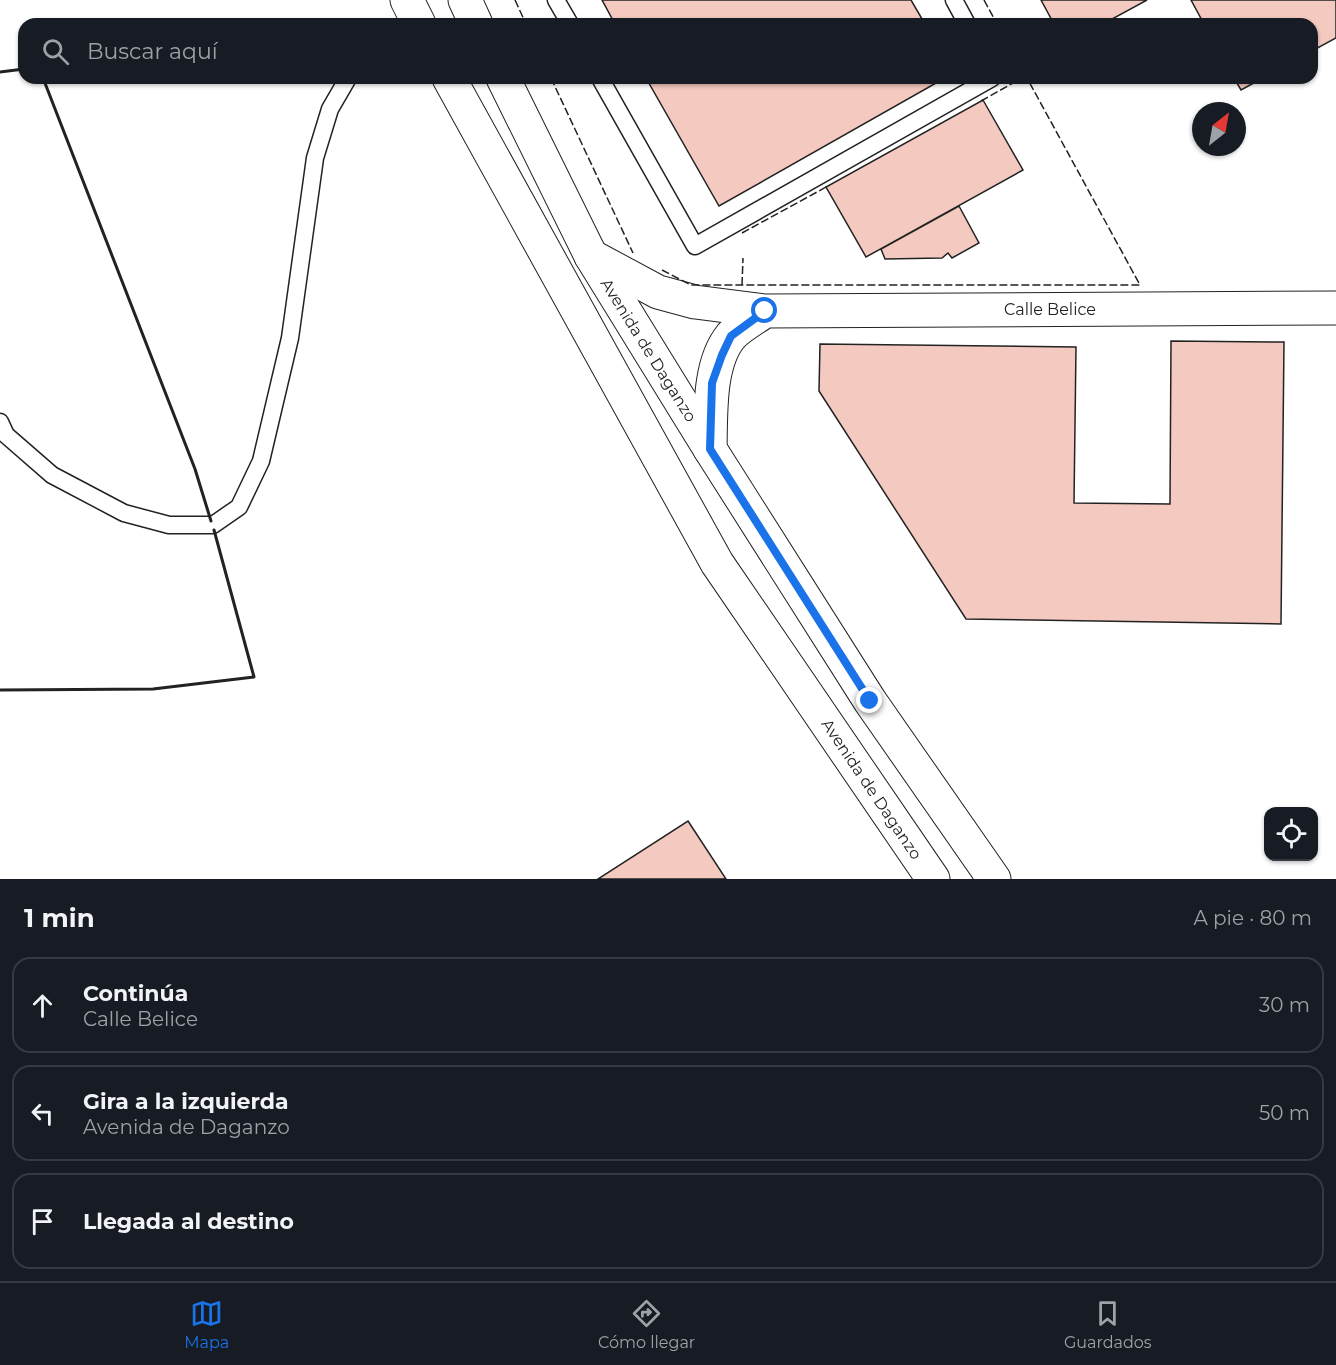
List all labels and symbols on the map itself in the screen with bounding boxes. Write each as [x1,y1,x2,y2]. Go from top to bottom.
north arrow [1192,102,1246,156]
street label: Avenida de Daganzo [597,275,700,425]
route start [751,297,777,323]
street label: Calle Belice [1004,300,1096,319]
route end [856,687,882,713]
street label: Avenida de Daganzo [817,715,926,863]

